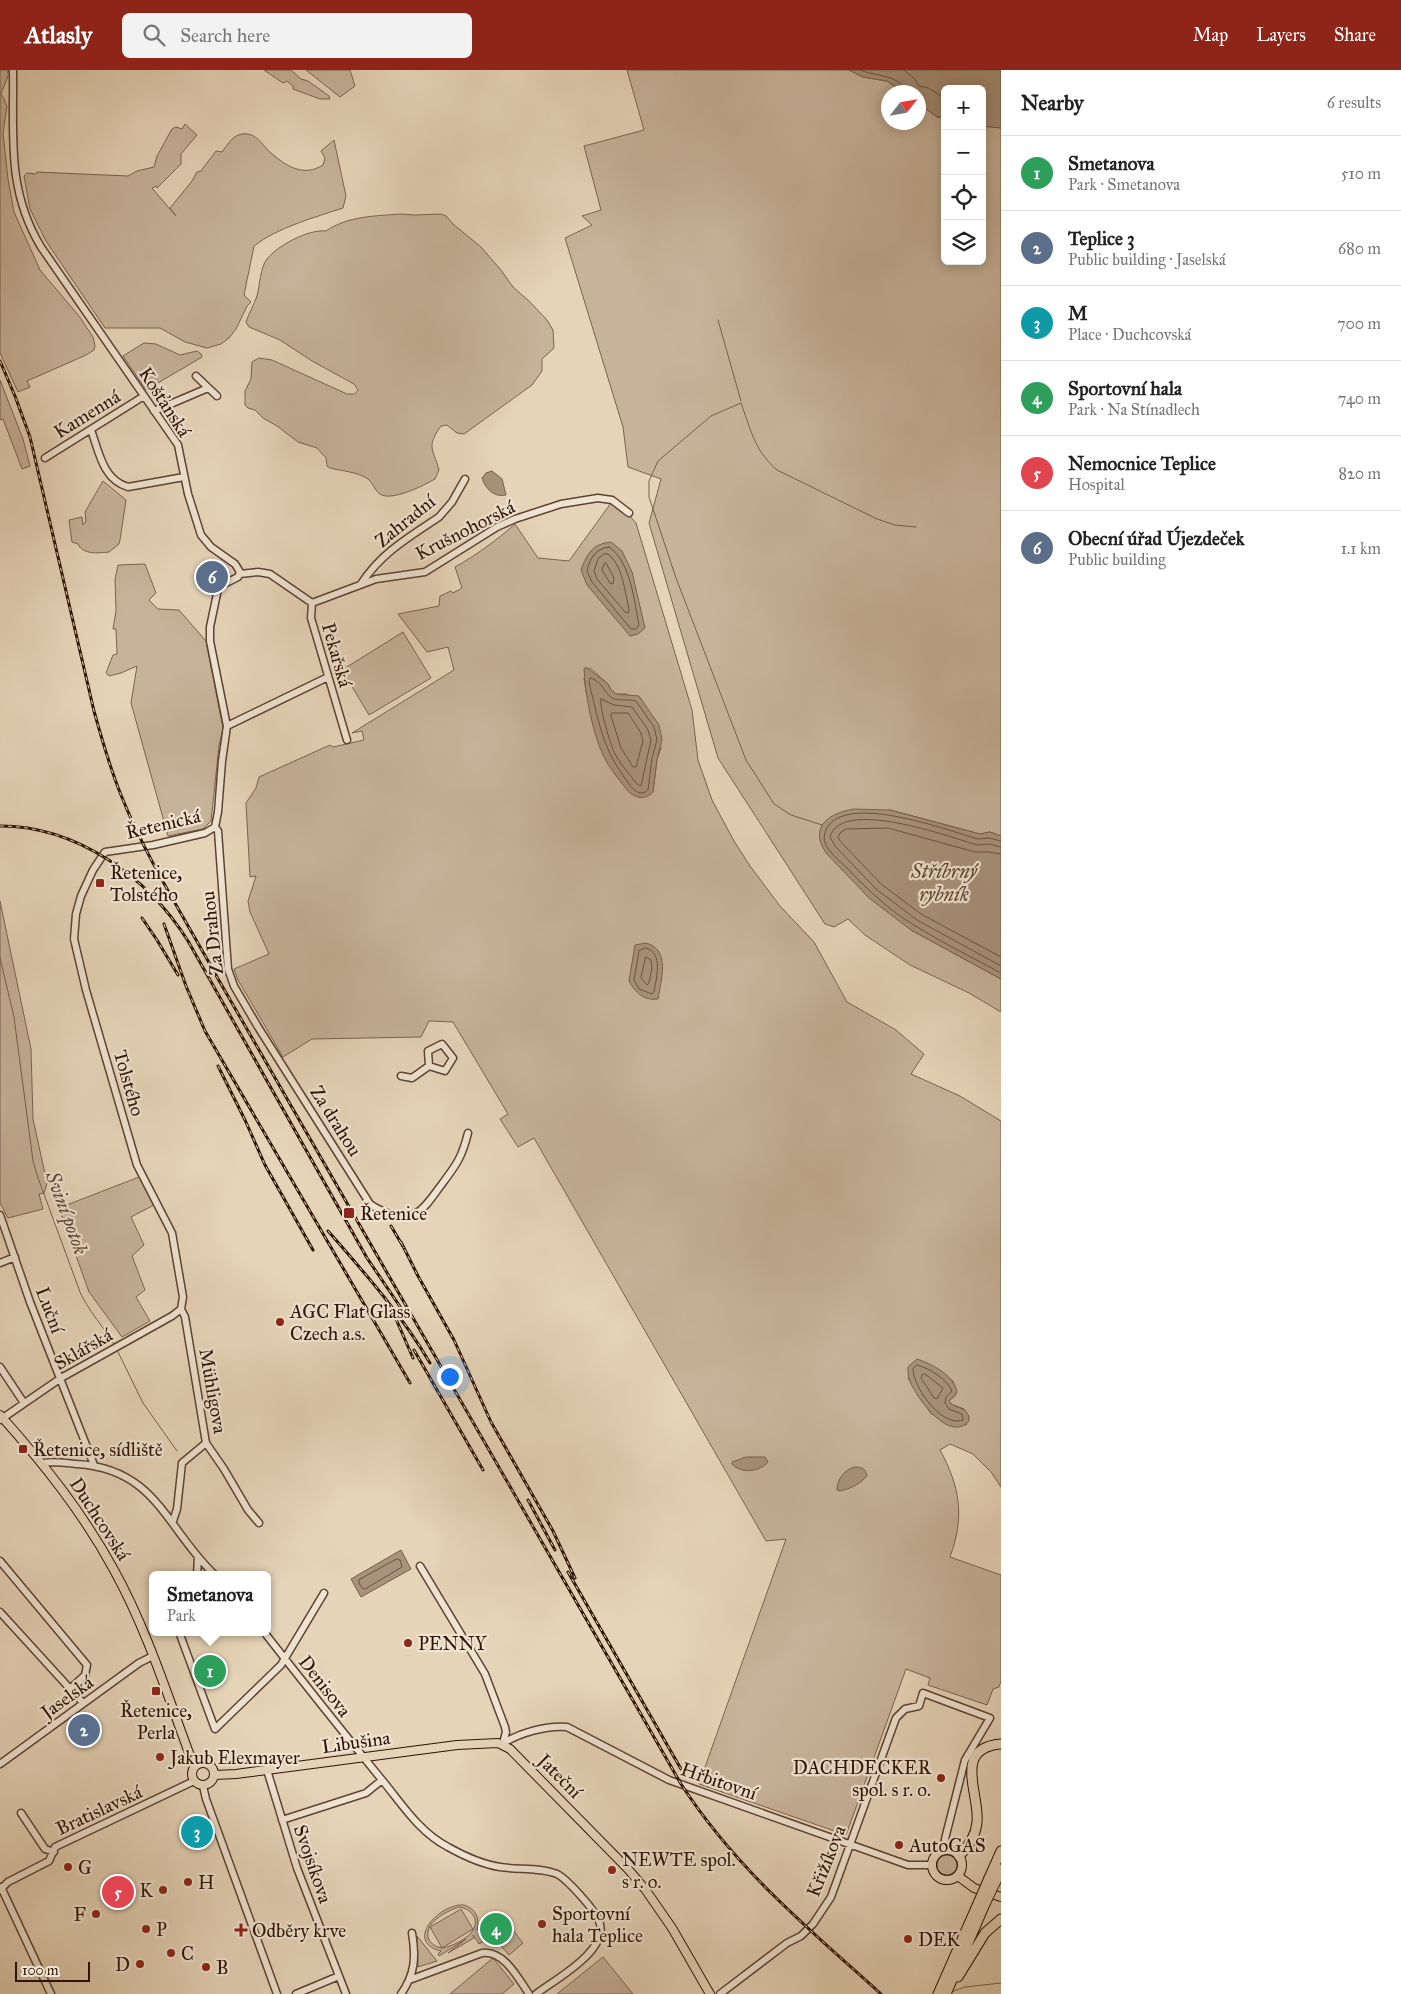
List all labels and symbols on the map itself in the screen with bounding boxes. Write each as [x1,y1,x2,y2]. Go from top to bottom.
north arrow [881,85,926,130]
street label: Košťanská [134,363,197,442]
street label: Kamenná [50,384,125,443]
street label: Zahradní [370,489,440,552]
street label: Krušnohorská [411,495,519,565]
pin: 6 [196,558,228,596]
street label: Pekařská [317,620,357,691]
street label: Řetenická [123,804,204,844]
water label: Stříbrný rybník [910,859,980,906]
place label: Řetenice, Tolstého [110,861,182,906]
marker: Řetenice, Tolstého [94,877,106,889]
street label: Za Drahou [196,890,228,976]
street label: Tolstého [109,1047,149,1119]
street label: Za drahou [305,1081,367,1161]
water label: Sviní potok [40,1167,93,1258]
place label: Řetenice [360,1202,427,1225]
marker: Řetenice [342,1206,356,1220]
street label: Luční [31,1284,70,1337]
place label: AGC Flat Glass Czech a.s. [289,1300,411,1345]
marker: AGC Flat Glass Czech a.s. [274,1316,286,1328]
street label: Sklářská [50,1323,117,1375]
street label: Mühligova [193,1347,232,1436]
your location [437,1364,463,1390]
place label: Řetenice, sídliště [33,1438,163,1461]
marker: Řetenice, sídliště [17,1443,29,1455]
street label: Duchcovská [65,1473,136,1566]
place label: PENNY [418,1632,488,1655]
marker: PENNY [402,1637,414,1649]
street label: Denisova [294,1651,357,1722]
pin: 1 [194,1652,226,1690]
street label: Jaselská [35,1670,99,1726]
marker: Řetenice, Perla [150,1685,162,1697]
place label: Řetenice, Perla [120,1699,192,1744]
pin: 2 [68,1711,100,1749]
street label: Libušina [320,1726,393,1758]
place label: Jakub Elexmayer [168,1746,301,1770]
street label: Jateční [531,1748,588,1804]
marker: Jakub Elexmayer [154,1751,166,1763]
place label: DACHDECKER spol. s r. o. [793,1756,932,1801]
street label: Hřbitovní [678,1757,761,1805]
marker: DACHDECKER spol. s r. o. [935,1772,947,1784]
street label: Bratislavská [52,1780,147,1840]
pin: 3 [181,1813,213,1851]
street label: Křižíkova [801,1821,851,1900]
street label: Svojsíkova [289,1822,337,1907]
place label: AutoGAS [908,1834,986,1857]
marker: AutoGAS [893,1839,905,1851]
place label: NEWTE spol. s r. o. [622,1848,736,1893]
place label: G [78,1856,92,1879]
marker: G [62,1861,74,1873]
marker: NEWTE spol. s r. o. [606,1864,618,1876]
place label: H [198,1871,214,1894]
pin: 5 [102,1873,134,1911]
marker: H [182,1876,194,1888]
place label: K [140,1879,154,1902]
marker: K [157,1884,169,1896]
place label: Sportovní hala Teplice [552,1902,643,1947]
place label: F [74,1903,87,1926]
marker: F [90,1908,102,1920]
pin: 4 [480,1910,512,1948]
place label: P [156,1918,167,1941]
marker: Sportovní hala Teplice [536,1918,548,1930]
place label: Odběry krve [252,1919,346,1942]
marker: P [140,1923,152,1935]
marker: Odběry krve [234,1923,248,1937]
place label: DEK [918,1928,960,1951]
marker: DEK [902,1933,914,1945]
place label: C [181,1942,194,1965]
marker: C [165,1947,177,1959]
place label: D [115,1953,130,1976]
place label: B [216,1956,229,1979]
marker: D [134,1958,146,1970]
scale bar [15,1959,90,1982]
marker: B [200,1961,212,1973]

